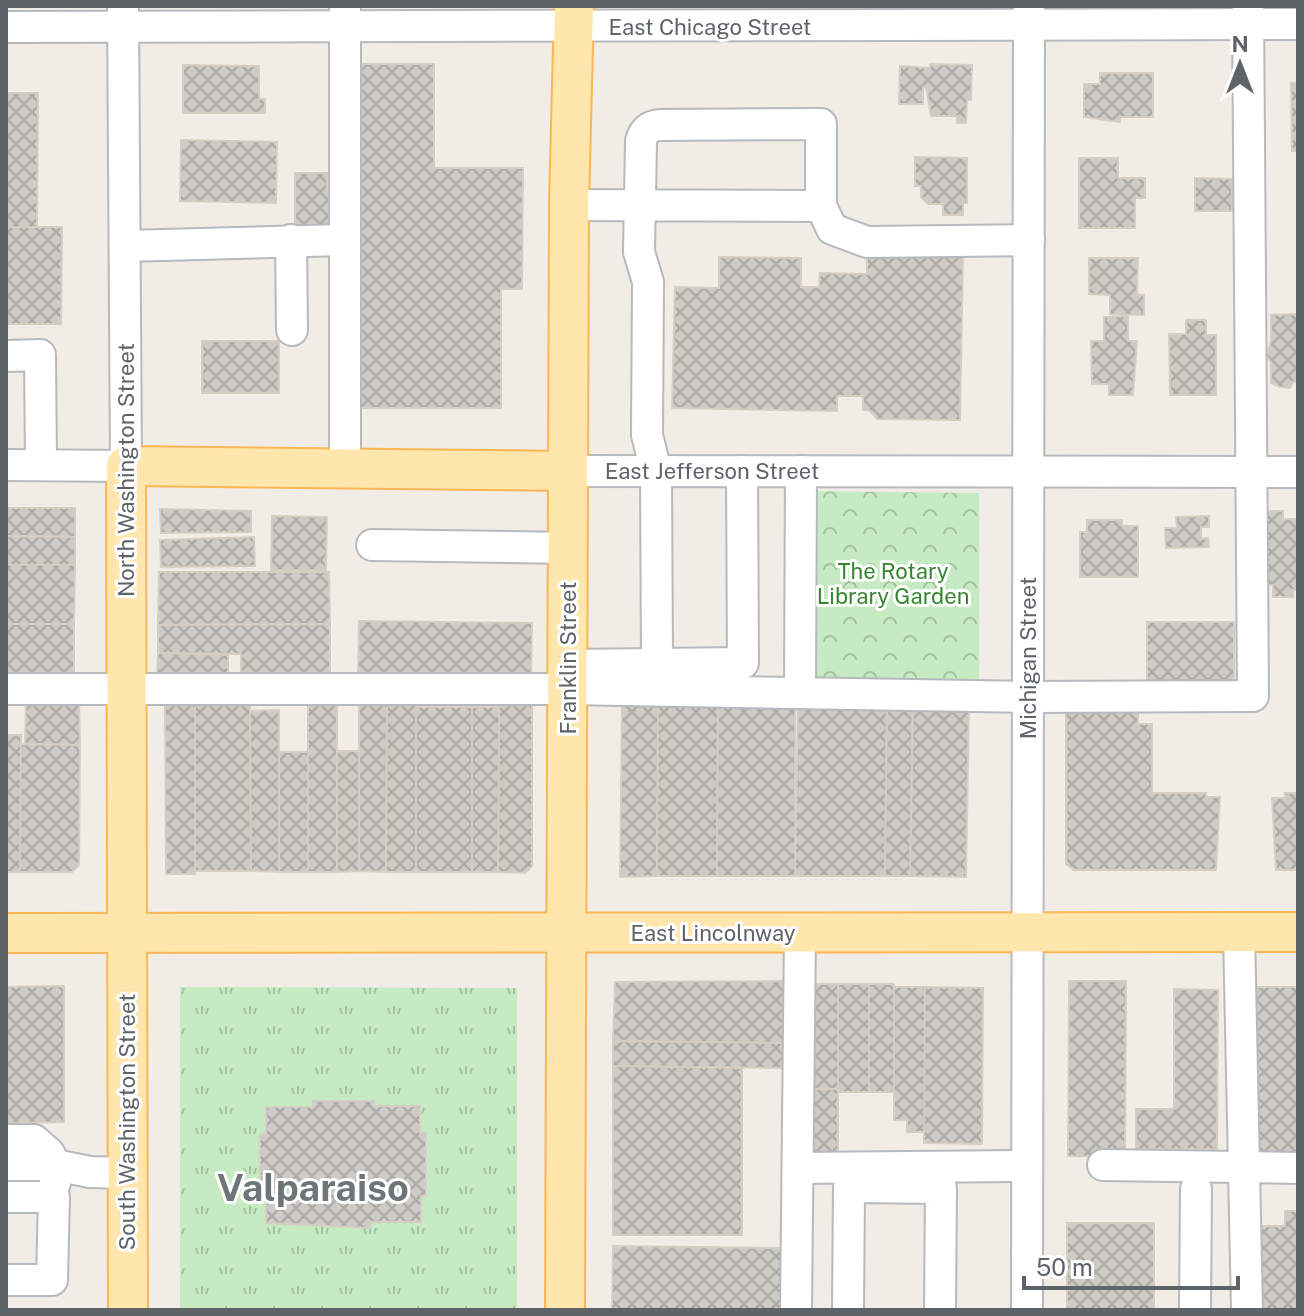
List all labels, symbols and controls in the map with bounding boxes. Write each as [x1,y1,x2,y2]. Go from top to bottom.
street label: East Chicago Street [609,14,811,40]
north arrow [1200,24,1280,104]
text: N [1231,31,1249,57]
street label: North Washington Street [113,343,139,597]
street label: East Jefferson Street [605,458,819,484]
park label: The Rotary Library Garden [817,558,969,609]
street label: Michigan Street [1015,577,1041,739]
street label: Franklin Street [555,582,581,734]
street label: East Lincolnway [630,920,796,946]
street label: South Washington Street [114,994,140,1250]
district label: Valparaiso [217,1165,409,1210]
scale bar [1024,1240,1238,1290]
text: 50 m [1036,1253,1093,1281]

